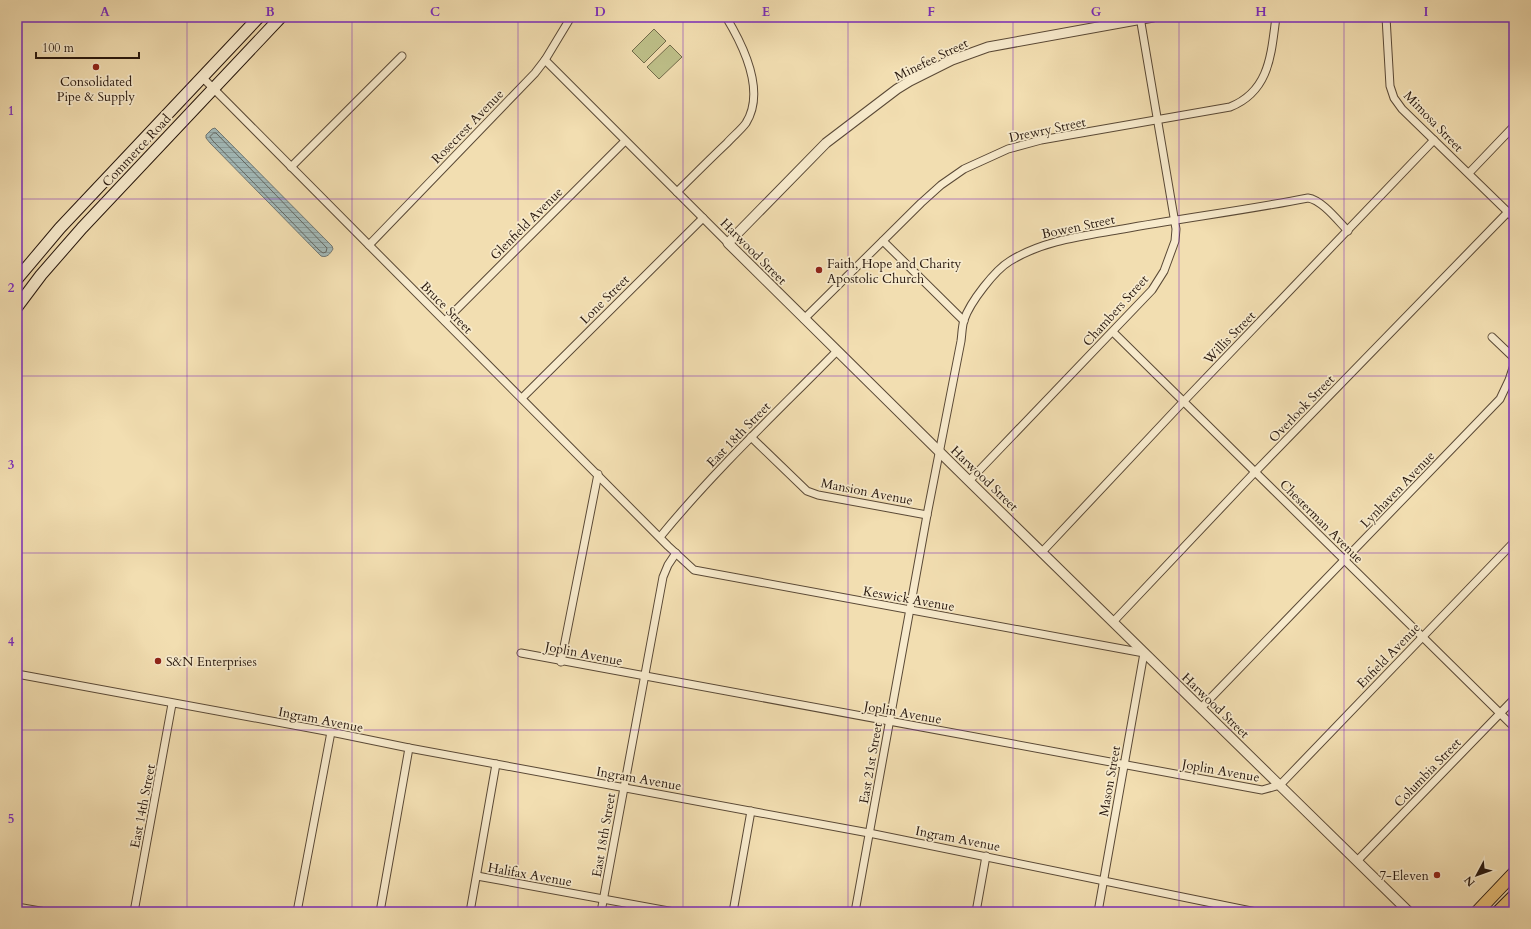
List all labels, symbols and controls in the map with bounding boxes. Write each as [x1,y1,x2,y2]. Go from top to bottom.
text: A [100,3,110,21]
text: B [265,3,275,21]
text: C [430,3,440,21]
text: D [594,3,606,21]
text: E [762,3,770,21]
text: F [927,3,935,21]
text: G [1091,3,1102,21]
text: H [1255,3,1267,21]
text: I [1423,3,1429,21]
scale bar [36,34,139,60]
street label: Minefee Street [892,34,971,85]
text: 100 m [42,40,75,56]
marker: Consolidated Pipe & Supply [91,62,101,72]
place label: Consolidated Pipe & Supply [57,73,135,106]
street label: Rosecrest Avenue [428,86,508,168]
street label: Mimosa Street [1399,87,1467,156]
text: 1 [8,102,14,120]
street label: Commerce Road [98,110,175,191]
street label: Drewry Street [1007,113,1087,147]
street label: Glenfield Avenue [486,183,567,264]
street label: Bowen Street [1040,210,1116,244]
street label: Harwood Street [716,214,791,289]
place label: Faith, Hope and Charity Apostolic Church [827,255,962,288]
marker: Faith, Hope and Charity Apostolic Church [814,265,824,275]
street label: Lone Street [576,271,633,328]
street label: Chambers Street [1079,271,1153,350]
street label: Bruce Street [416,278,476,338]
text: 2 [8,279,15,297]
street label: Willis Street [1199,307,1260,369]
street label: Overlook Street [1265,371,1339,446]
street label: East 18th Street [703,398,775,471]
street label: Harwood Street [947,442,1022,516]
street label: Lynhaven Avenue [1356,447,1439,532]
text: 3 [8,456,15,474]
street label: Mansion Avenue [819,474,914,510]
street label: Chesterman Avenue [1275,476,1367,568]
street label: Keswick Avenue [862,582,956,616]
street label: Enfield Avenue [1353,619,1425,692]
text: 4 [8,633,15,651]
street label: Joplin Avenue [542,637,624,670]
place label: S&N Enterprises [166,653,257,671]
marker: S&N Enterprises [153,656,163,666]
street label: Harwood Street [1178,669,1253,743]
street label: Joplin Avenue [861,697,943,729]
street label: Ingram Avenue [277,703,365,737]
street label: East 21st Street [855,721,887,805]
street label: Columbia Street [1390,734,1465,811]
street label: Mason Street [1095,744,1125,818]
street label: Joplin Avenue [1179,755,1261,787]
street label: East 14th Street [126,763,160,850]
street label: Ingram Avenue [595,763,683,795]
street label: East 18th Street [588,792,620,879]
text: 5 [8,810,14,828]
street label: Ingram Avenue [914,822,1002,856]
north arrow [1457,855,1497,895]
street label: Halifax Avenue [486,859,573,891]
place label: 7-Eleven [1379,867,1430,885]
marker: 7-Eleven [1432,870,1442,880]
text: N [1461,872,1479,890]

